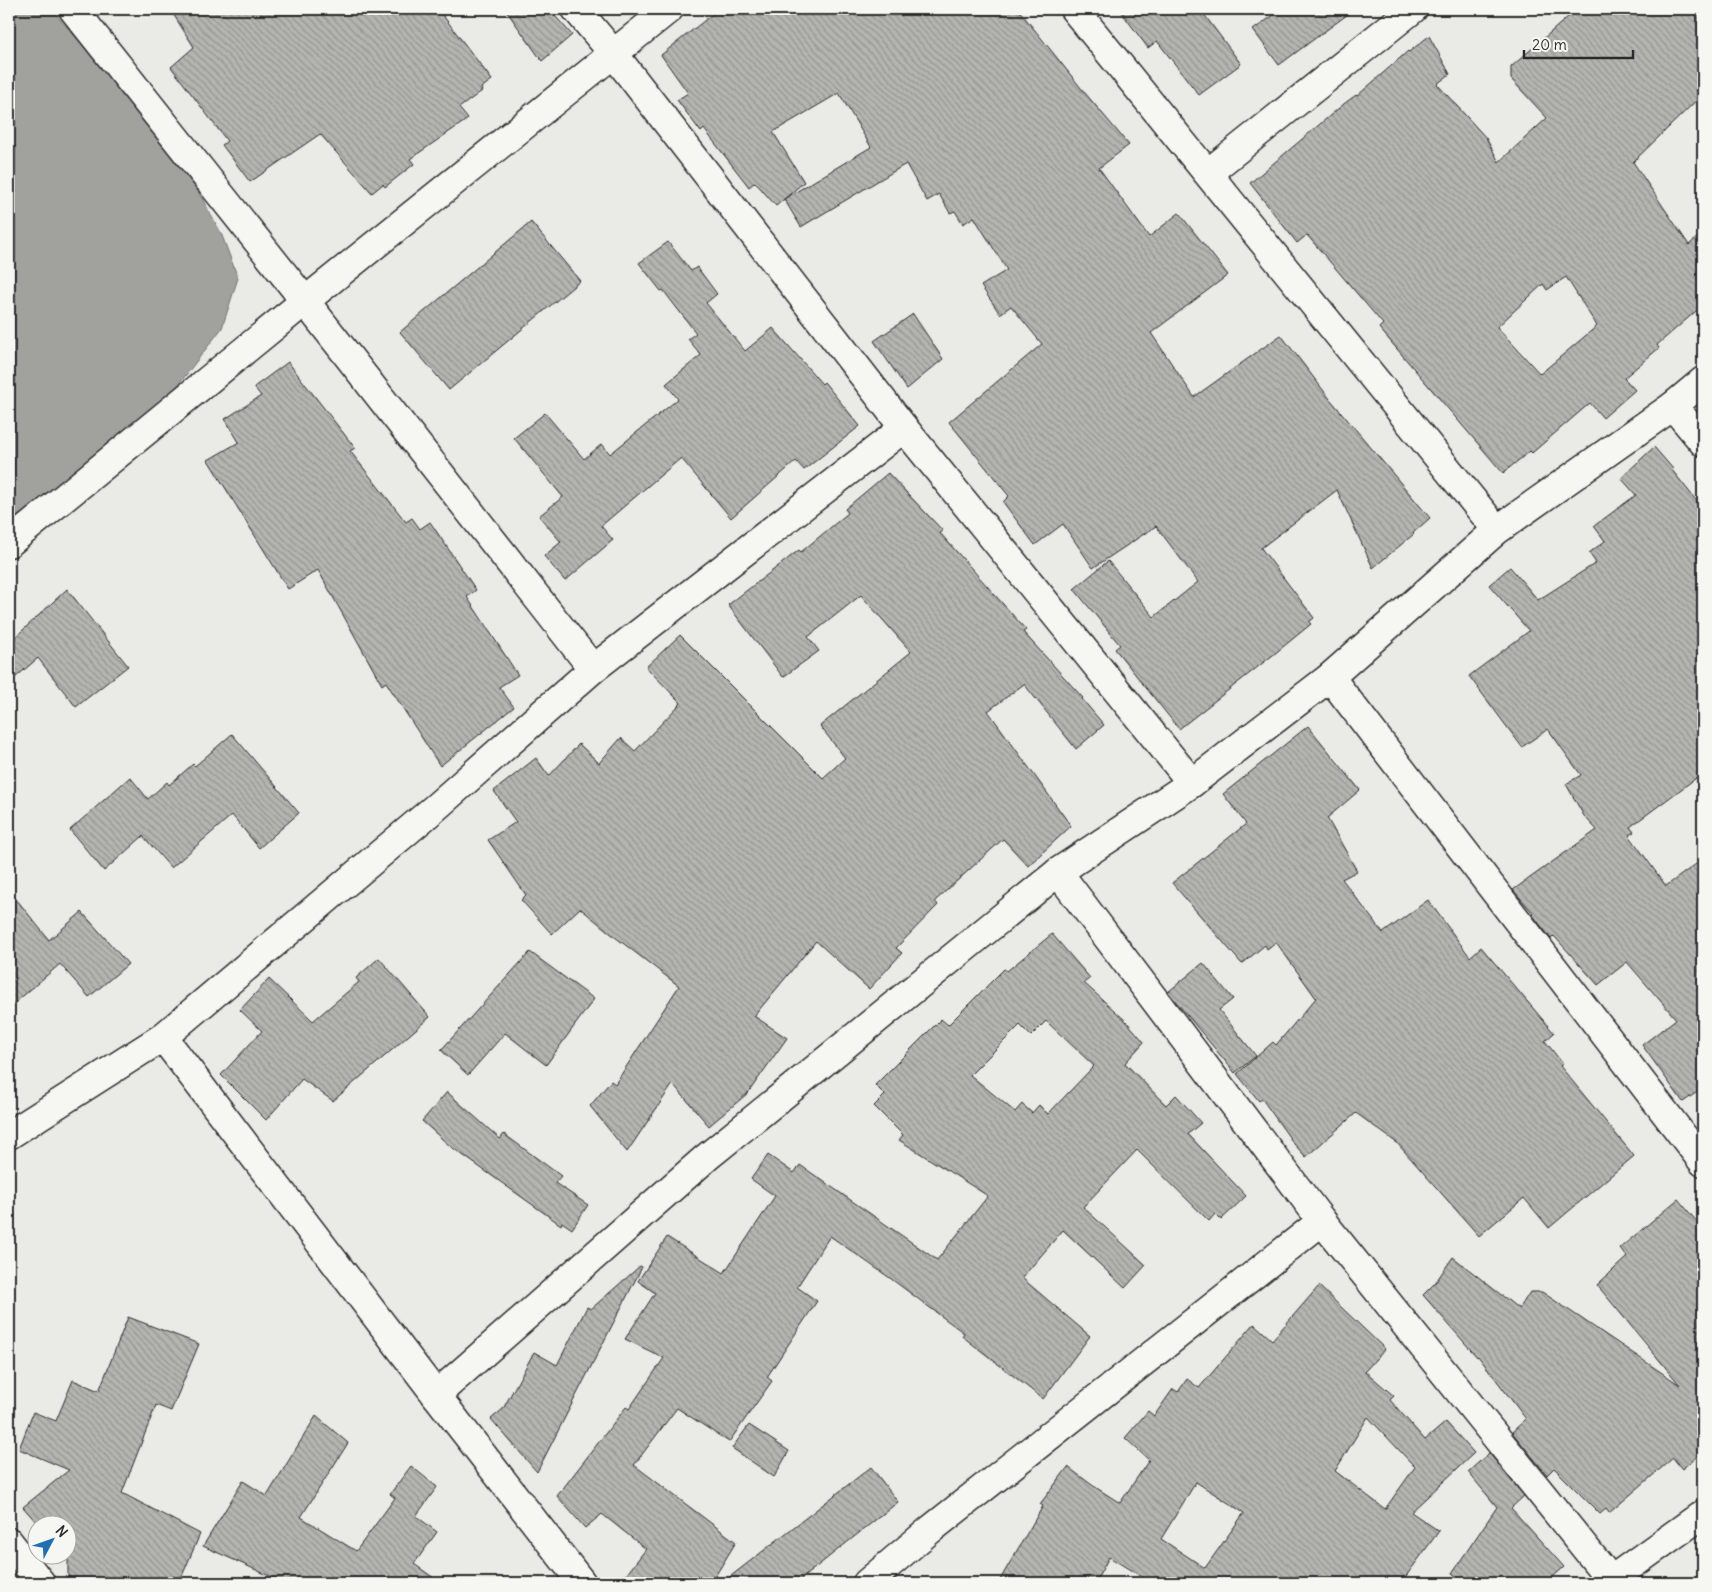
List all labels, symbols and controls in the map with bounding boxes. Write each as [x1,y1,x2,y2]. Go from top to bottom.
scale bar [1524,28,1633,60]
text: 20 m [1532,35,1567,54]
north arrow [28,1514,78,1564]
text: N [52,1522,72,1541]

